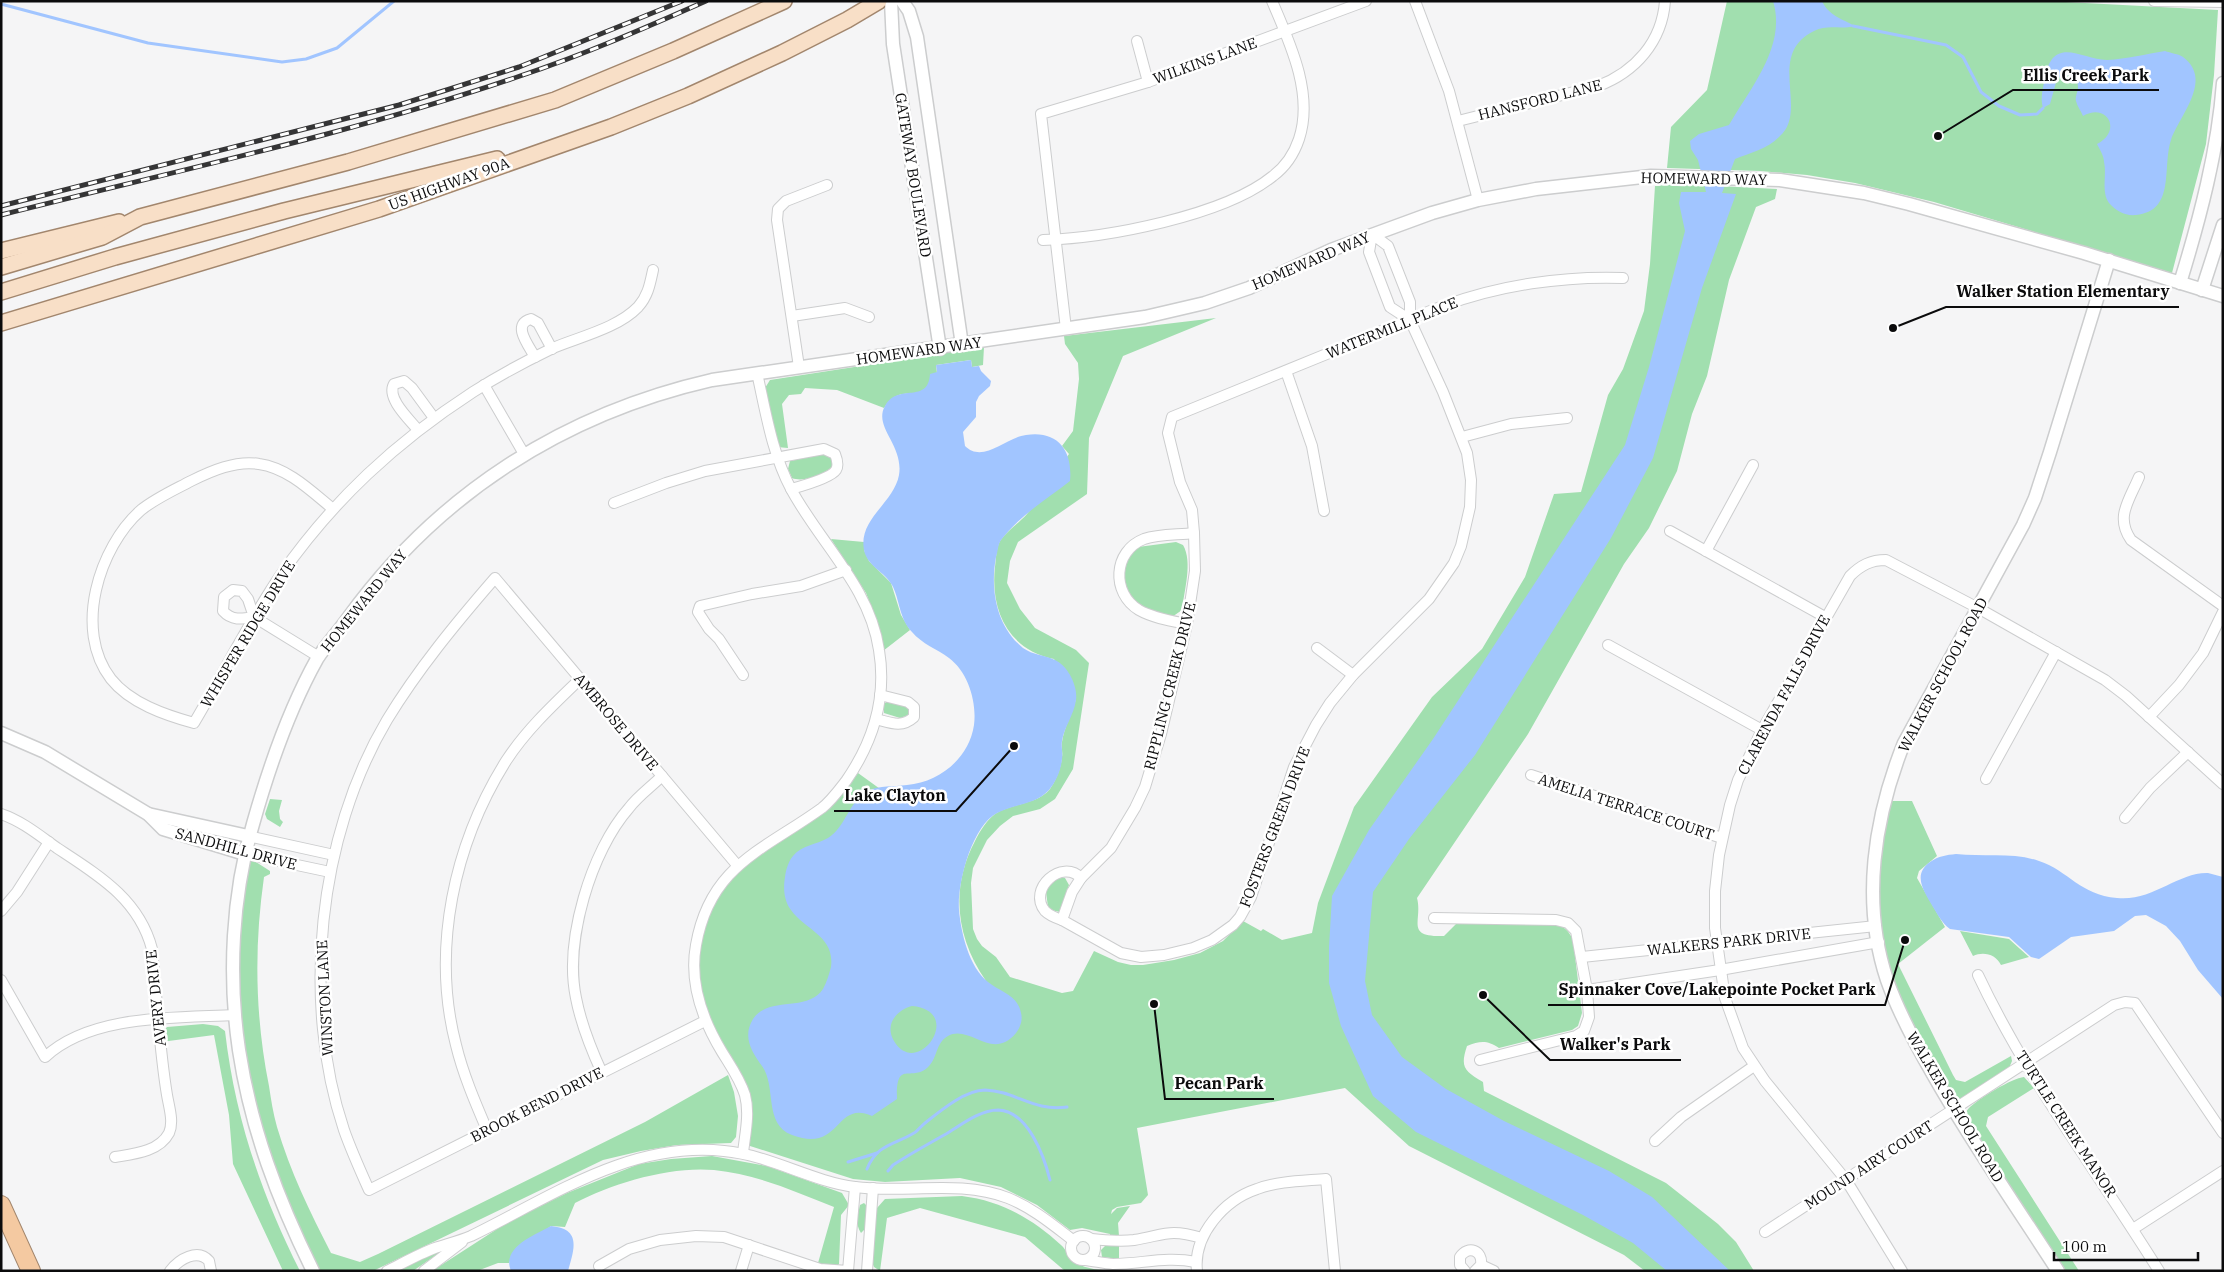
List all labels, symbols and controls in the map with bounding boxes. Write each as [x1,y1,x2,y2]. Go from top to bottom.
street label: WILKINS LANE [1150,33,1259,88]
callout: Ellis Creek Park [2013,59,2159,90]
text: Ellis Creek Park [2023,65,2149,85]
street label: HANSFORD LANE [1476,75,1604,124]
street label: GATEWAY BOULEVARD [891,91,936,259]
street label: US HIGHWAY 90A [386,153,513,214]
street label: HOMEWARD WAY [1641,168,1768,189]
street label: HOMEWARD WAY [1249,227,1373,294]
callout: Walker Station Elementary [1946,276,2179,307]
text: Walker Station Elementary [1956,281,2170,301]
street label: WATERMILL PLACE [1323,292,1460,363]
street label: HOMEWARD WAY [855,332,983,369]
street label: HOMEWARD WAY [316,545,411,656]
street label: WHISPER RIDGE DRIVE [196,557,299,711]
street label: WALKER SCHOOL ROAD [1894,594,1991,755]
street label: RIPPLING CREEK DRIVE [1139,600,1200,772]
street label: CLARENDA FALLS DRIVE [1733,611,1834,778]
street label: AMBROSE DRIVE [570,669,663,774]
street label: FOSTERS GREEN DRIVE [1235,744,1314,910]
street label: AMELIA TERRACE COURT [1536,769,1717,844]
callout: Lake Clayton [834,780,956,811]
text: Lake Clayton [844,785,946,805]
street label: SANDHILL DRIVE [173,823,299,874]
street label: WALKERS PARK DRIVE [1646,923,1812,960]
street label: WINSTON LANE [312,940,337,1057]
street label: AVERY DRIVE [141,949,170,1047]
callout: Spinnaker Cove/Lakepointe Pocket Park [1548,974,1885,1005]
text: Spinnaker Cove/Lakepointe Pocket Park [1558,979,1876,999]
street label: WALKER SCHOOL ROAD [1903,1028,2008,1186]
callout: Walker's Park [1550,1029,1681,1060]
text: Walker's Park [1560,1034,1670,1054]
street label: TURTLE CREEK MANOR [2012,1047,2121,1201]
street label: BROOK BEND DRIVE [467,1063,606,1146]
callout: Pecan Park [1165,1068,1274,1099]
text: Pecan Park [1174,1073,1264,1093]
street label: MOUND AIRY COURT [1801,1116,1937,1213]
scale bar [2054,1230,2198,1262]
text: 100 m [2062,1237,2107,1256]

